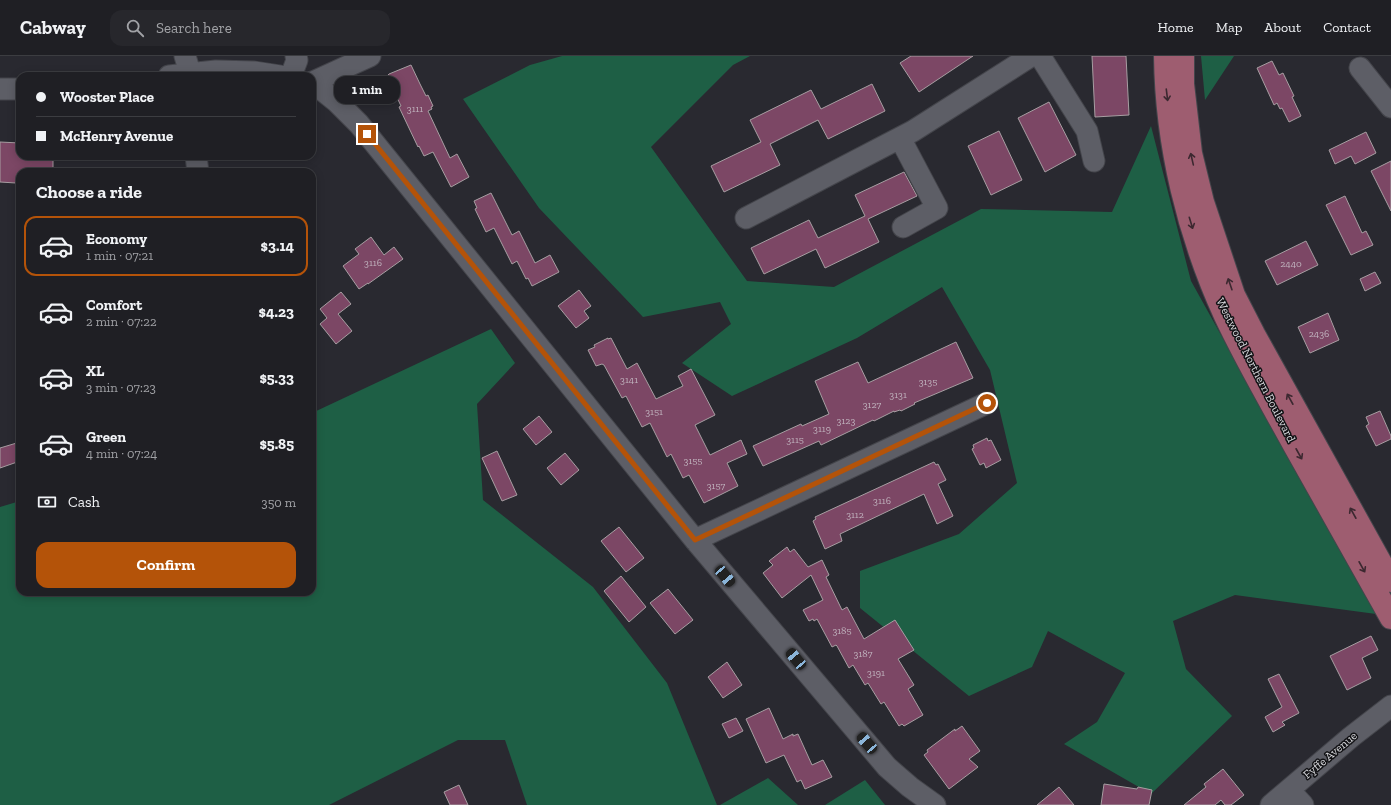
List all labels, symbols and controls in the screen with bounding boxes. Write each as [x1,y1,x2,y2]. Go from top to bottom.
search box [110,10,390,46]
text: Cabway [20,16,86,39]
icon: search [124,17,146,39]
text: Search here [156,19,232,37]
text: Home [1158,19,1194,36]
text: Map [1216,19,1242,36]
text: About [1264,19,1301,36]
text: Contact [1323,19,1371,36]
callout: 1 min [334,76,400,104]
text: 1 min [352,82,382,97]
text: Wooster Place [60,88,154,106]
one-way arrow [1163,88,1171,101]
house number: 3111 [407,103,423,115]
route end [358,125,376,143]
text: McHenry Avenue [60,127,173,145]
one-way arrow [1188,153,1196,166]
text: Choose a ride [36,181,142,203]
one-way arrow [1188,216,1195,229]
icon: car [38,228,74,264]
text: Economy [86,230,147,248]
text: $3.14 [261,237,294,255]
text: 1 min · 07:21 [86,248,153,263]
house number: 3116 [364,257,382,269]
house number: 2440 [1280,258,1302,270]
one-way arrow [1226,277,1233,290]
icon: car [38,294,74,330]
street label: Westwood Northern Boulevard [1213,295,1299,445]
text: Comfort [86,296,142,314]
text: $4.23 [259,303,294,321]
text: 2 min · 07:22 [86,314,157,329]
house number: 2436 [1309,328,1329,340]
icon: car [38,360,74,396]
text: XL [86,362,104,380]
text: $5.33 [259,369,294,387]
house number: 3141 [620,374,638,386]
house number: 3135 [919,376,937,388]
text: 3 min · 07:23 [86,380,156,395]
house number: 3131 [889,389,907,401]
one-way arrow [1286,393,1294,405]
route start [978,394,996,412]
house number: 3127 [863,399,882,411]
house number: 3151 [645,406,663,418]
house number: 3123 [837,415,855,427]
house number: 3119 [813,423,831,435]
icon: car [38,426,74,462]
text: Green [86,428,126,446]
house number: 3115 [786,434,804,446]
text: $5.85 [259,435,294,453]
text: 4 min · 07:24 [86,446,157,461]
one-way arrow [1296,447,1303,459]
house number: 3155 [684,455,702,467]
house number: 3157 [707,480,726,492]
icon: cash [36,491,58,513]
text: Cash [68,493,100,511]
text: 350 m [261,495,296,510]
house number: 3116 [873,495,891,507]
one-way arrow [1349,507,1356,519]
house number: 3112 [846,509,864,521]
button: Confirm [36,542,296,588]
one-way arrow [1359,561,1367,573]
car [713,563,737,589]
house number: 3185 [832,625,852,637]
car [784,646,808,672]
house number: 3187 [854,648,873,660]
house number: 3191 [867,667,885,679]
street label: Fyffe Avenue [1300,728,1360,782]
car [855,730,879,756]

